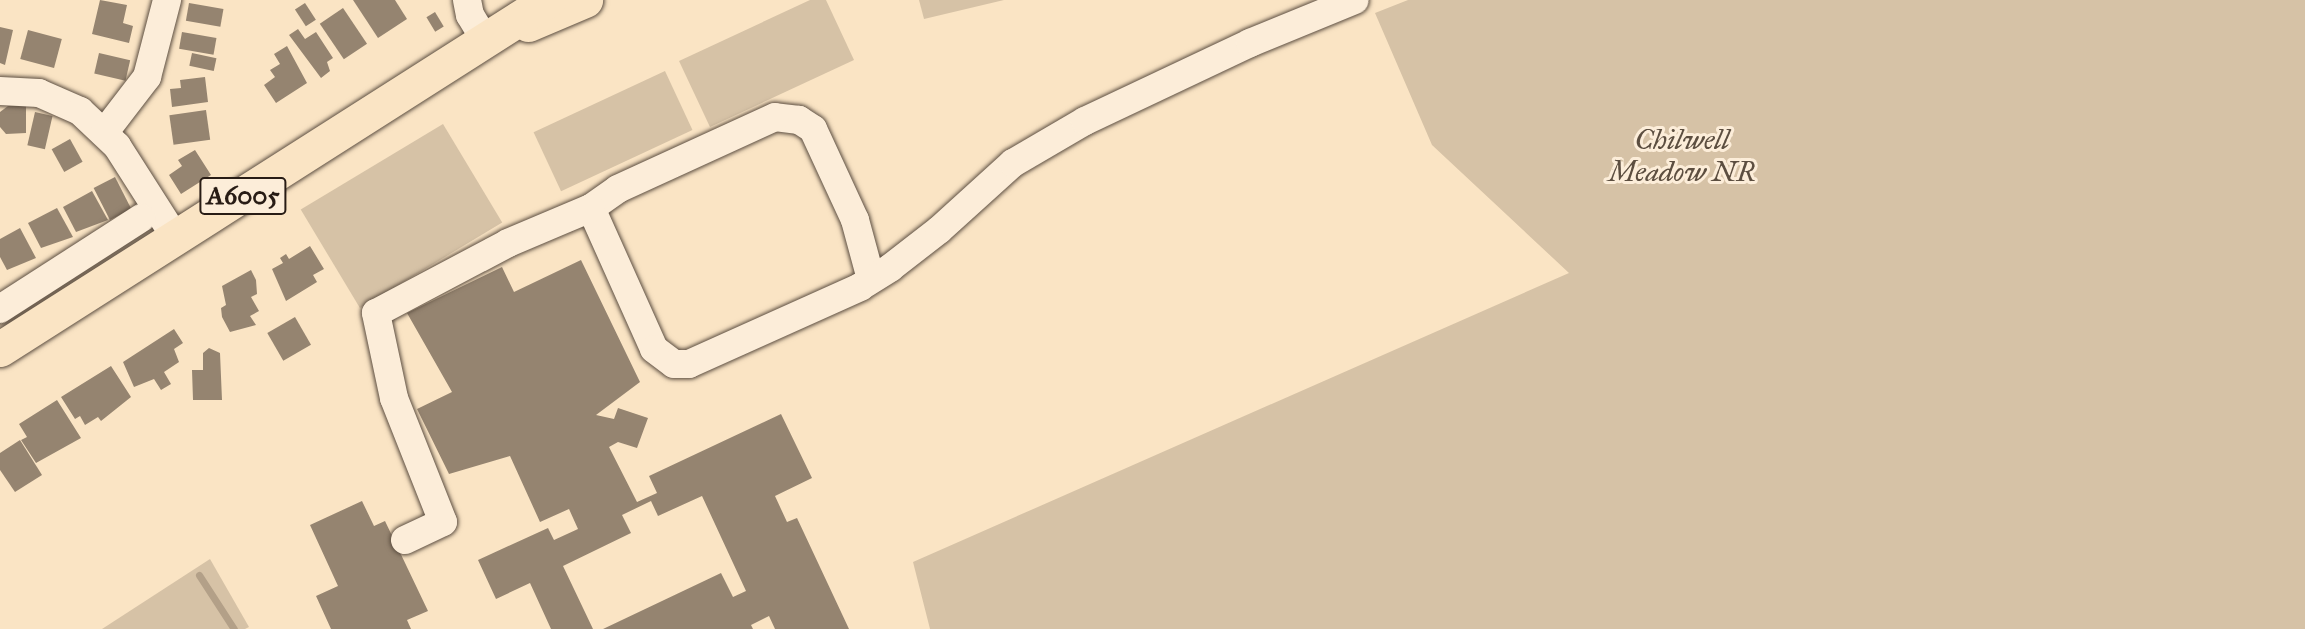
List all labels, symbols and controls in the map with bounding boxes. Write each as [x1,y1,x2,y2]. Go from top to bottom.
park label: Chilwell Meadow NR [1608,123,1756,189]
road number: A6005 [199,174,287,218]

